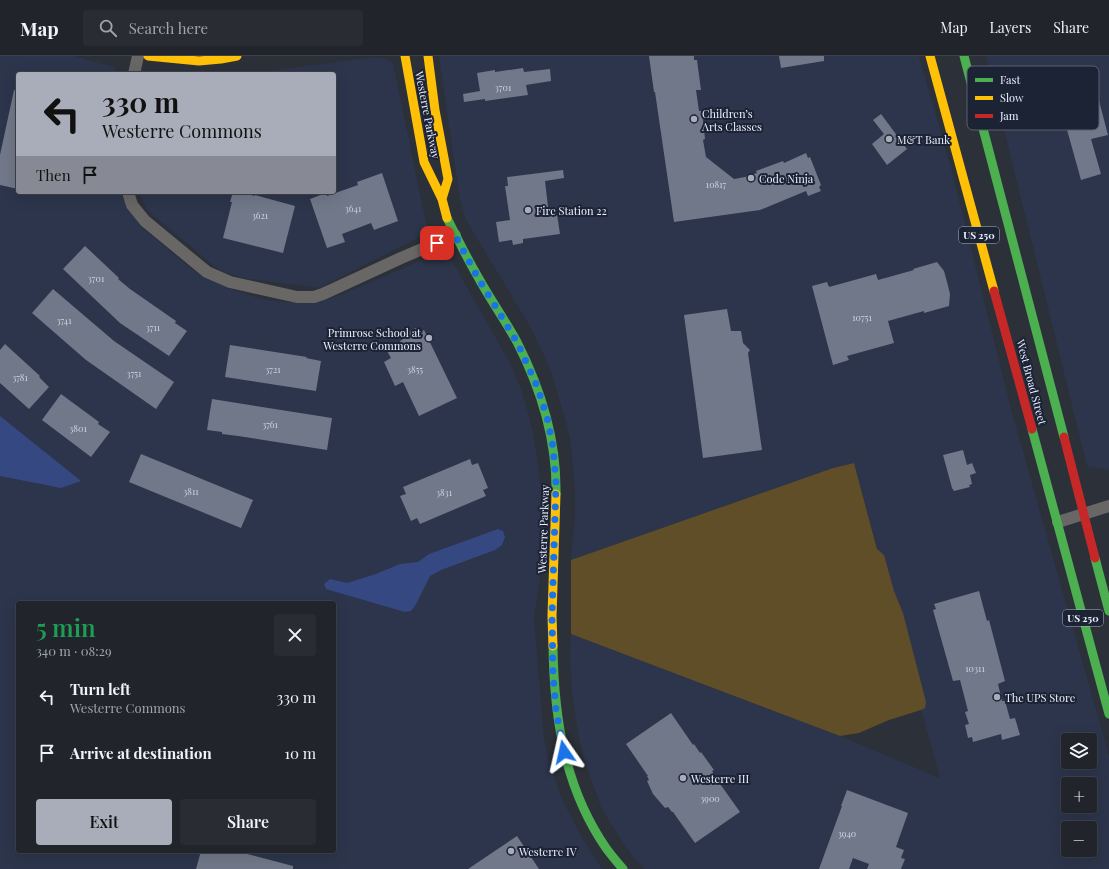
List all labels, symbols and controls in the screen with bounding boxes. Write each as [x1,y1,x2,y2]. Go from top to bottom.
search box [83,10,363,46]
text: Map [20,15,59,41]
icon: search [97,17,119,39]
text: Search here [129,18,208,38]
text: Map [940,18,968,37]
text: Layers [990,18,1031,37]
text: Share [1053,18,1089,37]
legend [967,66,1099,130]
street label: Westerre Parkway [412,69,444,161]
text: Fast [1000,72,1020,87]
house number: 3701 [495,81,512,93]
text: 330 m [102,83,179,120]
icon: left [36,88,88,140]
text: Slow [1000,90,1024,105]
place label: Children’s Arts Classes [701,106,762,134]
text: Jam [999,108,1019,123]
marker: Children’s Arts Classes [689,114,699,124]
text: Westerre Commons [102,119,262,143]
place label: M&T Bank [897,132,950,147]
marker: M&T Bank [884,134,894,144]
icon: arrive [79,164,101,186]
text: Then [36,165,71,185]
place label: Code Ninja [759,171,814,186]
marker: Code Ninja [746,173,756,183]
house number: 10817 [706,178,727,190]
house number: 3641 [345,202,362,214]
place label: Fire Station 22 [536,203,607,218]
marker: Fire Station 22 [523,205,533,215]
house number: 3621 [252,209,269,221]
pin [420,226,454,260]
road number: US 250 [959,227,999,243]
icon: arrive [426,232,448,254]
house number: 3701 [88,272,105,284]
house number: 10751 [852,311,872,323]
house number: 3741 [56,314,72,326]
house number: 3711 [146,321,161,333]
place label: Primrose School at Westerre Commons [322,325,421,353]
marker: Primrose School at Westerre Commons [424,333,434,343]
street label: West Broad Street [1013,337,1051,426]
house number: 3721 [265,363,281,375]
house number: 3855 [407,363,423,375]
house number: 3751 [127,367,142,379]
house number: 3781 [12,371,29,383]
house number: 3761 [262,418,279,430]
house number: 3801 [69,422,87,434]
street label: Westerre Parkway [534,484,552,575]
house number: 3811 [183,485,199,497]
house number: 3831 [436,486,453,498]
road number: US 250 [1063,610,1103,626]
text: 5 min [36,611,96,643]
button: close [274,614,316,656]
text: 340 m · 08:29 [36,642,112,659]
house number: 10311 [965,662,985,674]
text: Turn left [70,679,131,699]
icon: left [36,686,58,708]
text: 330 m [276,687,316,707]
place label: The UPS Store [1005,690,1076,705]
marker: The UPS Store [992,692,1002,702]
text: Westerre Commons [70,699,185,716]
position arrow [543,731,585,773]
map controls [1061,733,1097,857]
button: layers [1061,733,1097,769]
icon: arrive [36,742,58,764]
text: Arrive at destination [70,743,212,763]
text: 10 m [284,743,316,763]
place label: Westerre III [690,771,749,786]
marker: Westerre III [678,773,688,783]
button: + [1061,777,1097,813]
house number: 3900 [700,792,720,804]
button: Exit [36,799,172,845]
button: Share [180,799,316,845]
button: − [1061,821,1097,857]
house number: 3940 [838,827,856,839]
place label: Westerre IV [518,844,577,859]
marker: Westerre IV [506,846,516,856]

